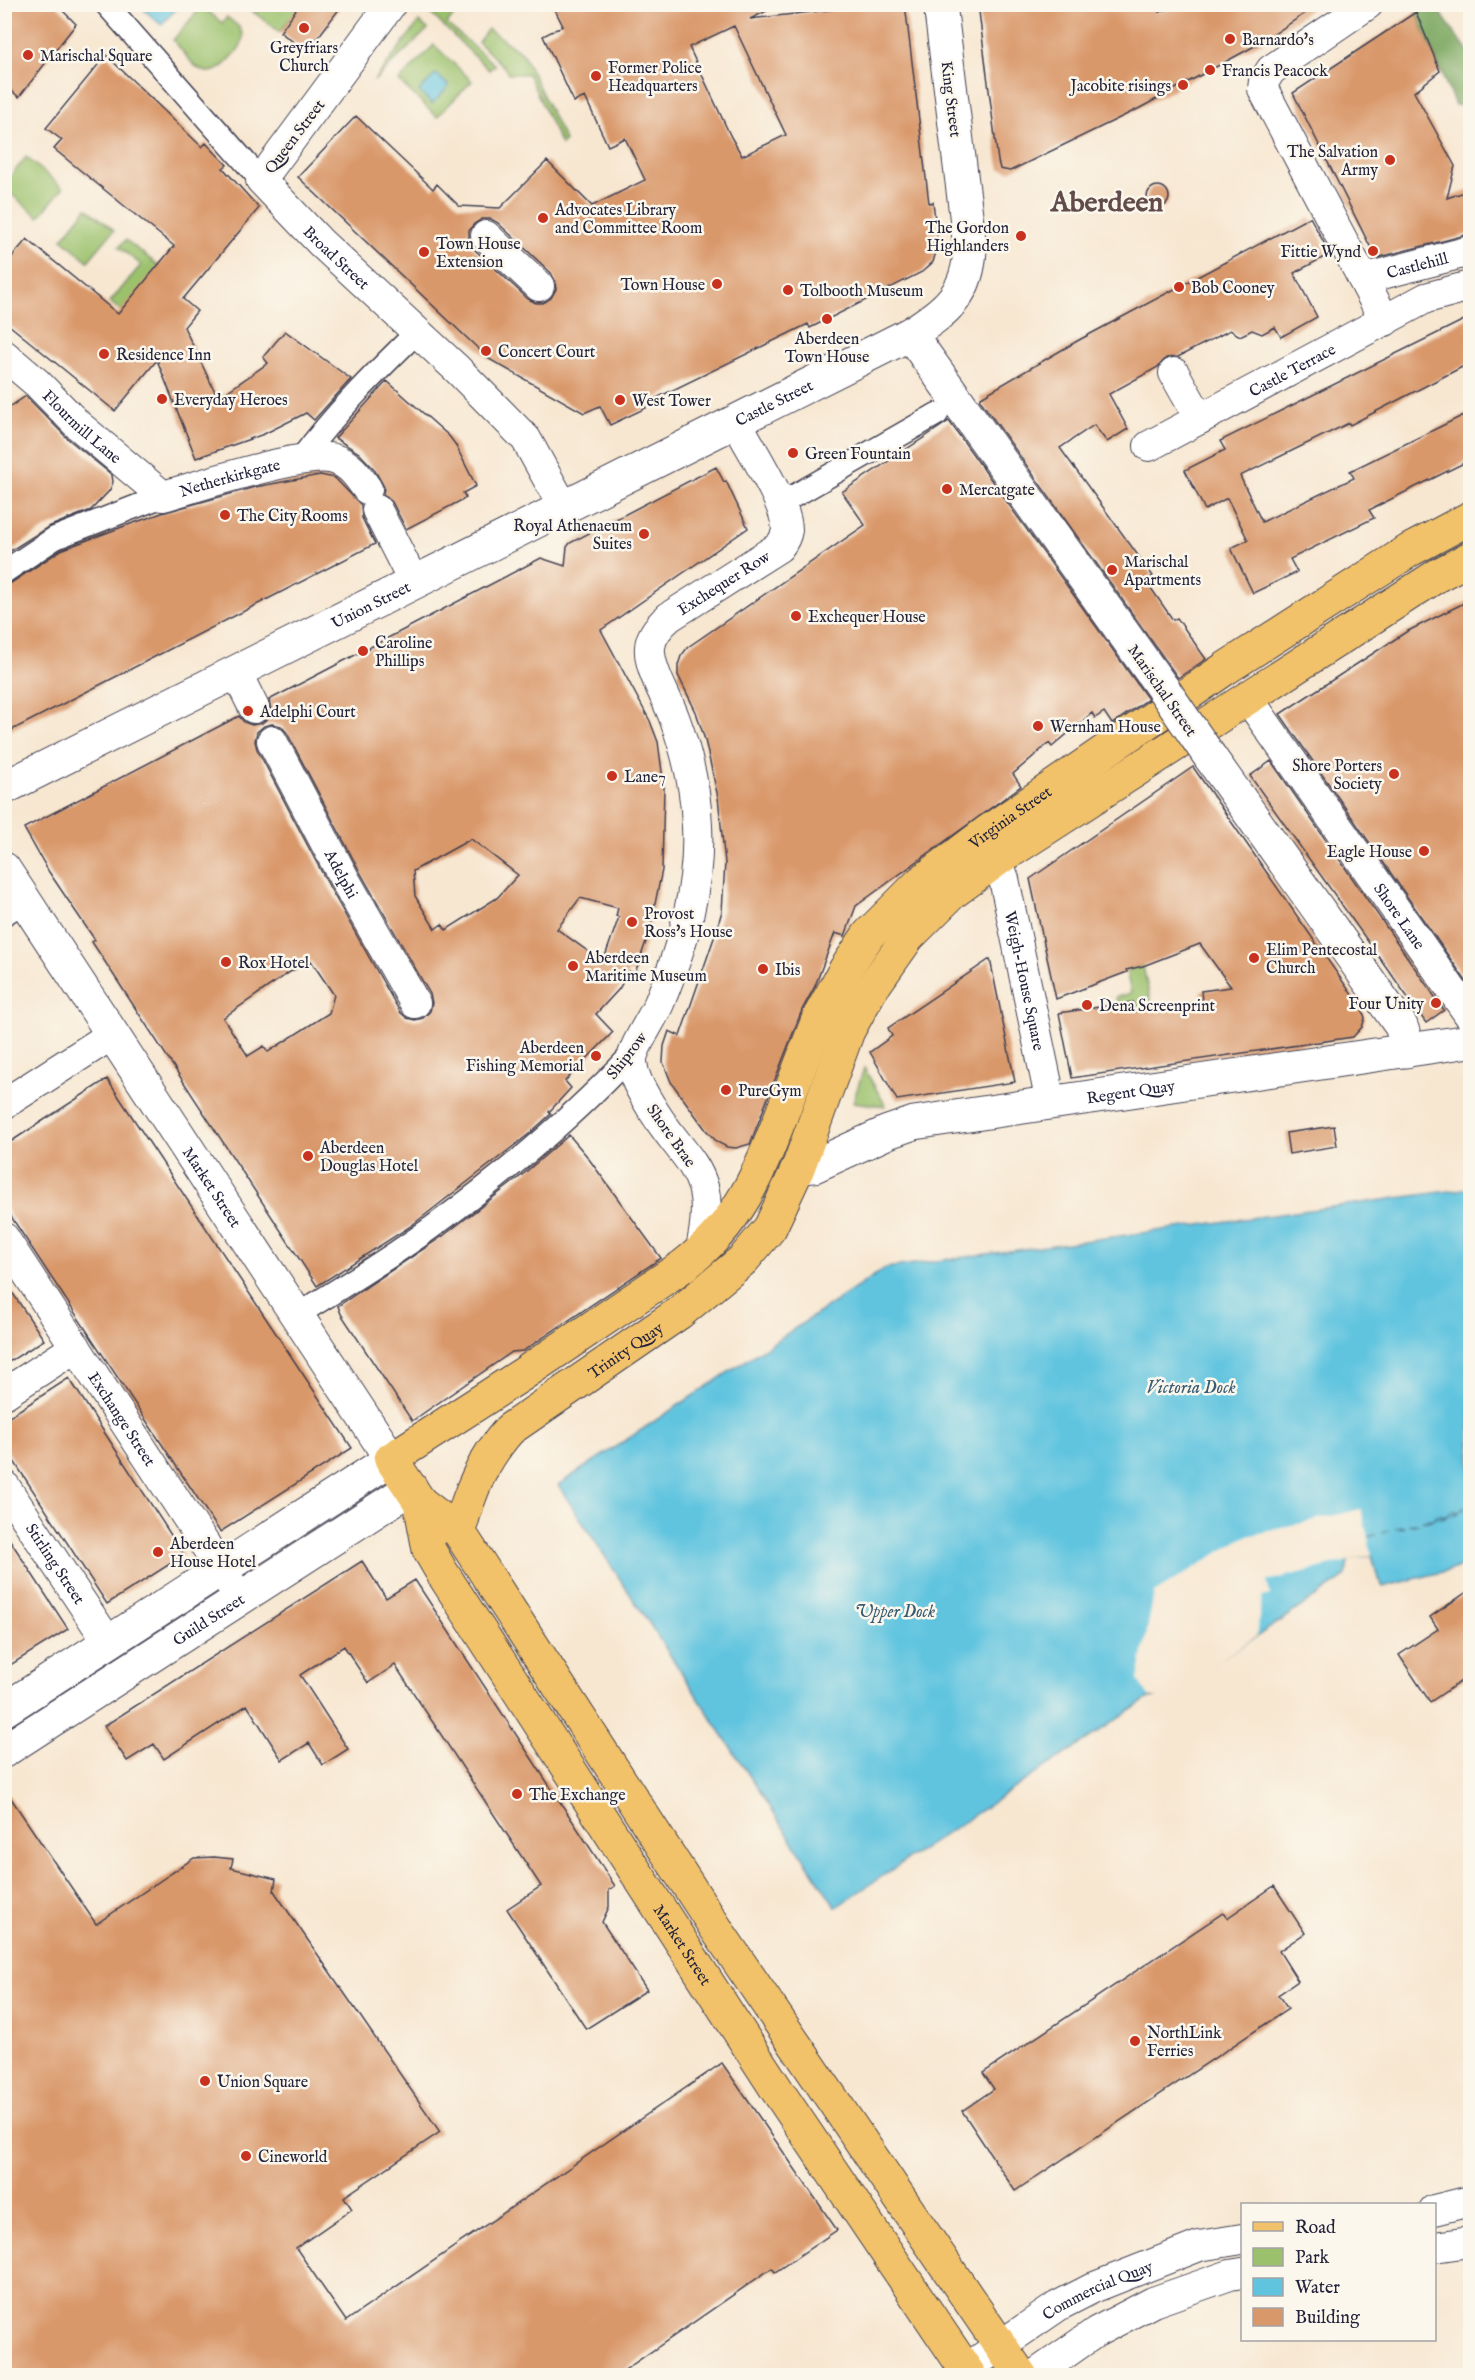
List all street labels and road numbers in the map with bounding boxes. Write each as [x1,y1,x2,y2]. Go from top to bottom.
street label: King Street [935,60,965,139]
street label: Queen Street [261,96,330,178]
street label: Broad Street [298,222,373,295]
street label: Castlehill [1385,249,1451,284]
street label: Castle Terrace [1246,340,1340,403]
street label: Castle Street [732,376,817,432]
street label: Flourmill Lane [37,386,125,469]
street label: Netherkirkgate [177,456,282,503]
street label: Exchequer Row [675,547,775,621]
street label: Union Street [328,578,415,634]
street label: Marischal Street [1122,641,1201,741]
street label: Virginia Street [965,782,1057,855]
street label: Adelphi [318,846,361,903]
street label: Shore Lane [1368,880,1428,954]
street label: Weigh-House Square [999,909,1048,1053]
street label: Shiprow [603,1028,653,1084]
street label: Regent Quay [1085,1077,1176,1109]
street label: Shore Brae [641,1101,699,1172]
street label: Market Street [177,1144,245,1232]
street label: Trinity Quay [585,1319,668,1384]
street label: Exchange Street [83,1369,159,1471]
street label: Stirling Street [20,1520,89,1609]
street label: Guild Street [170,1590,249,1651]
street label: Market Street [648,1901,715,1990]
street label: Commercial Quay [1039,2257,1156,2326]

